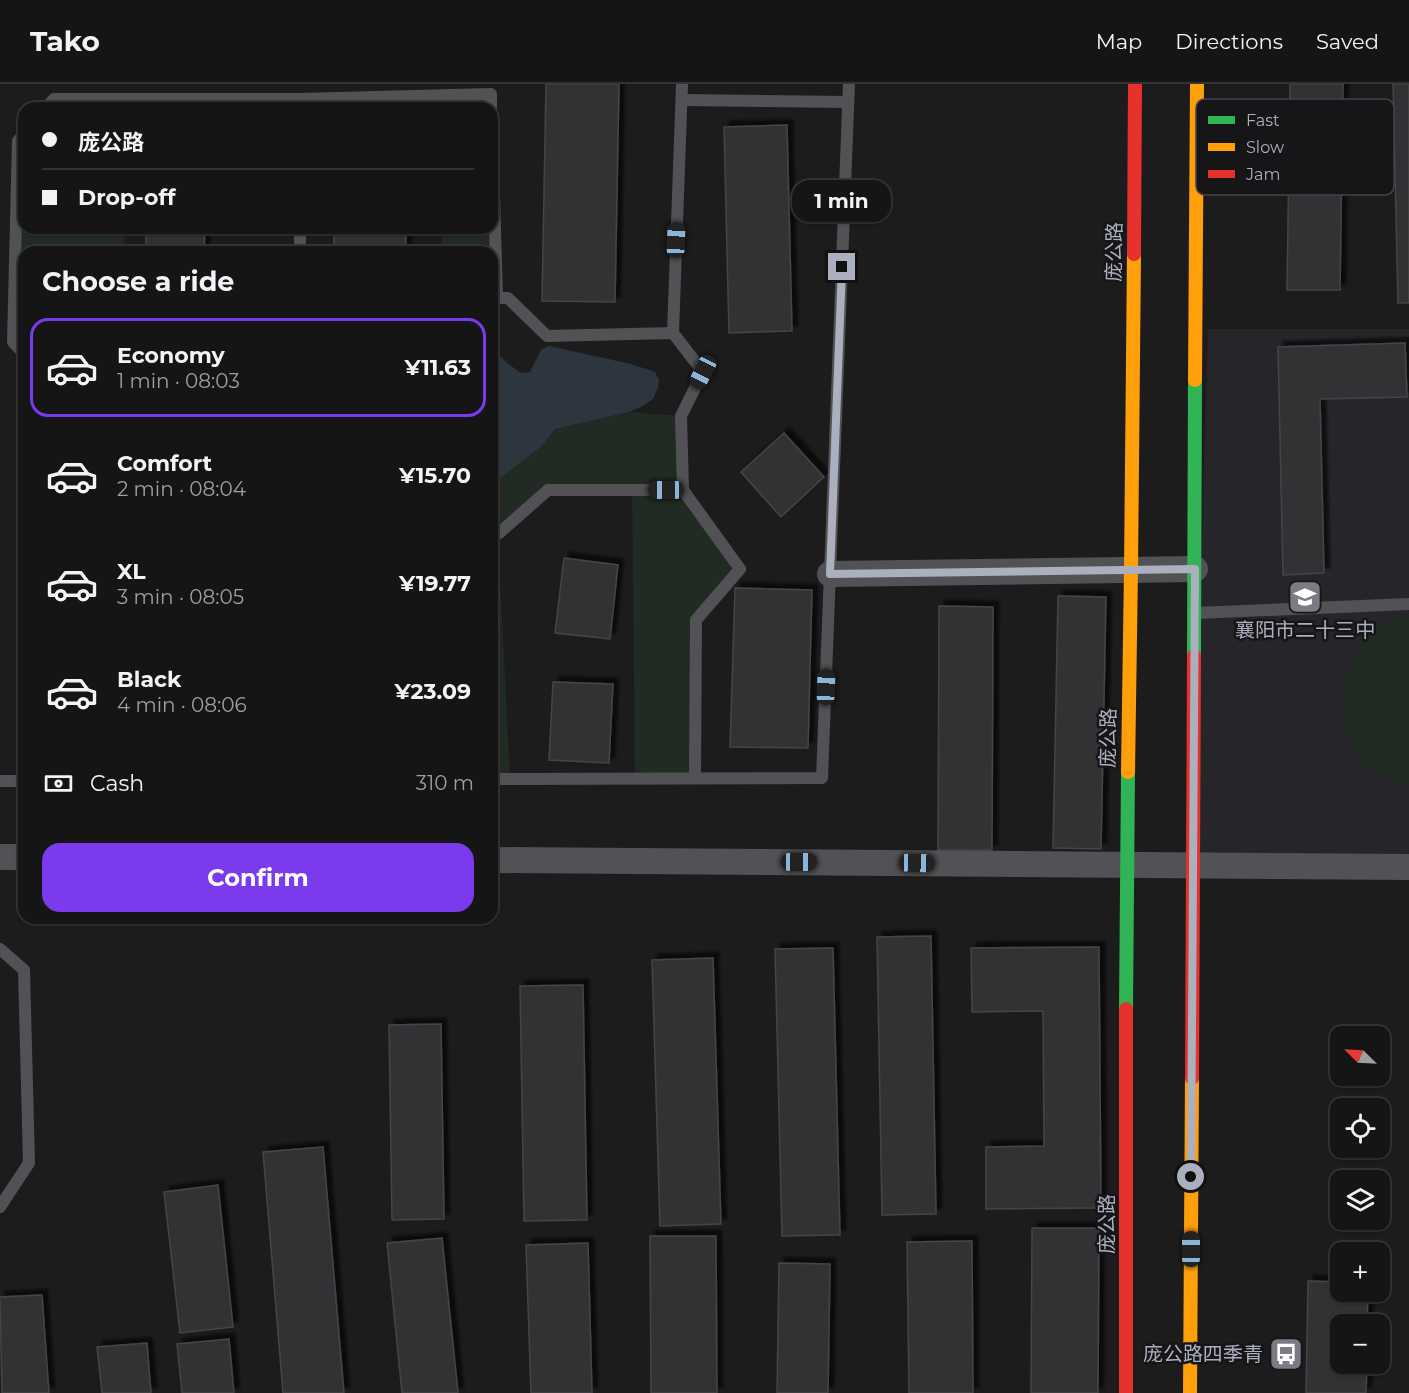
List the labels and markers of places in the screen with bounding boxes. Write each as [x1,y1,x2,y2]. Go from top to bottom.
school or university icon: 襄阳市二十三中 [1287,579,1323,615]
place label: 襄阳市二十三中 [1235,618,1375,642]
bus stop icon: 庞公路四季青 [1268,1336,1304,1372]
place label: 庞公路四季青 [1143,1342,1263,1366]

